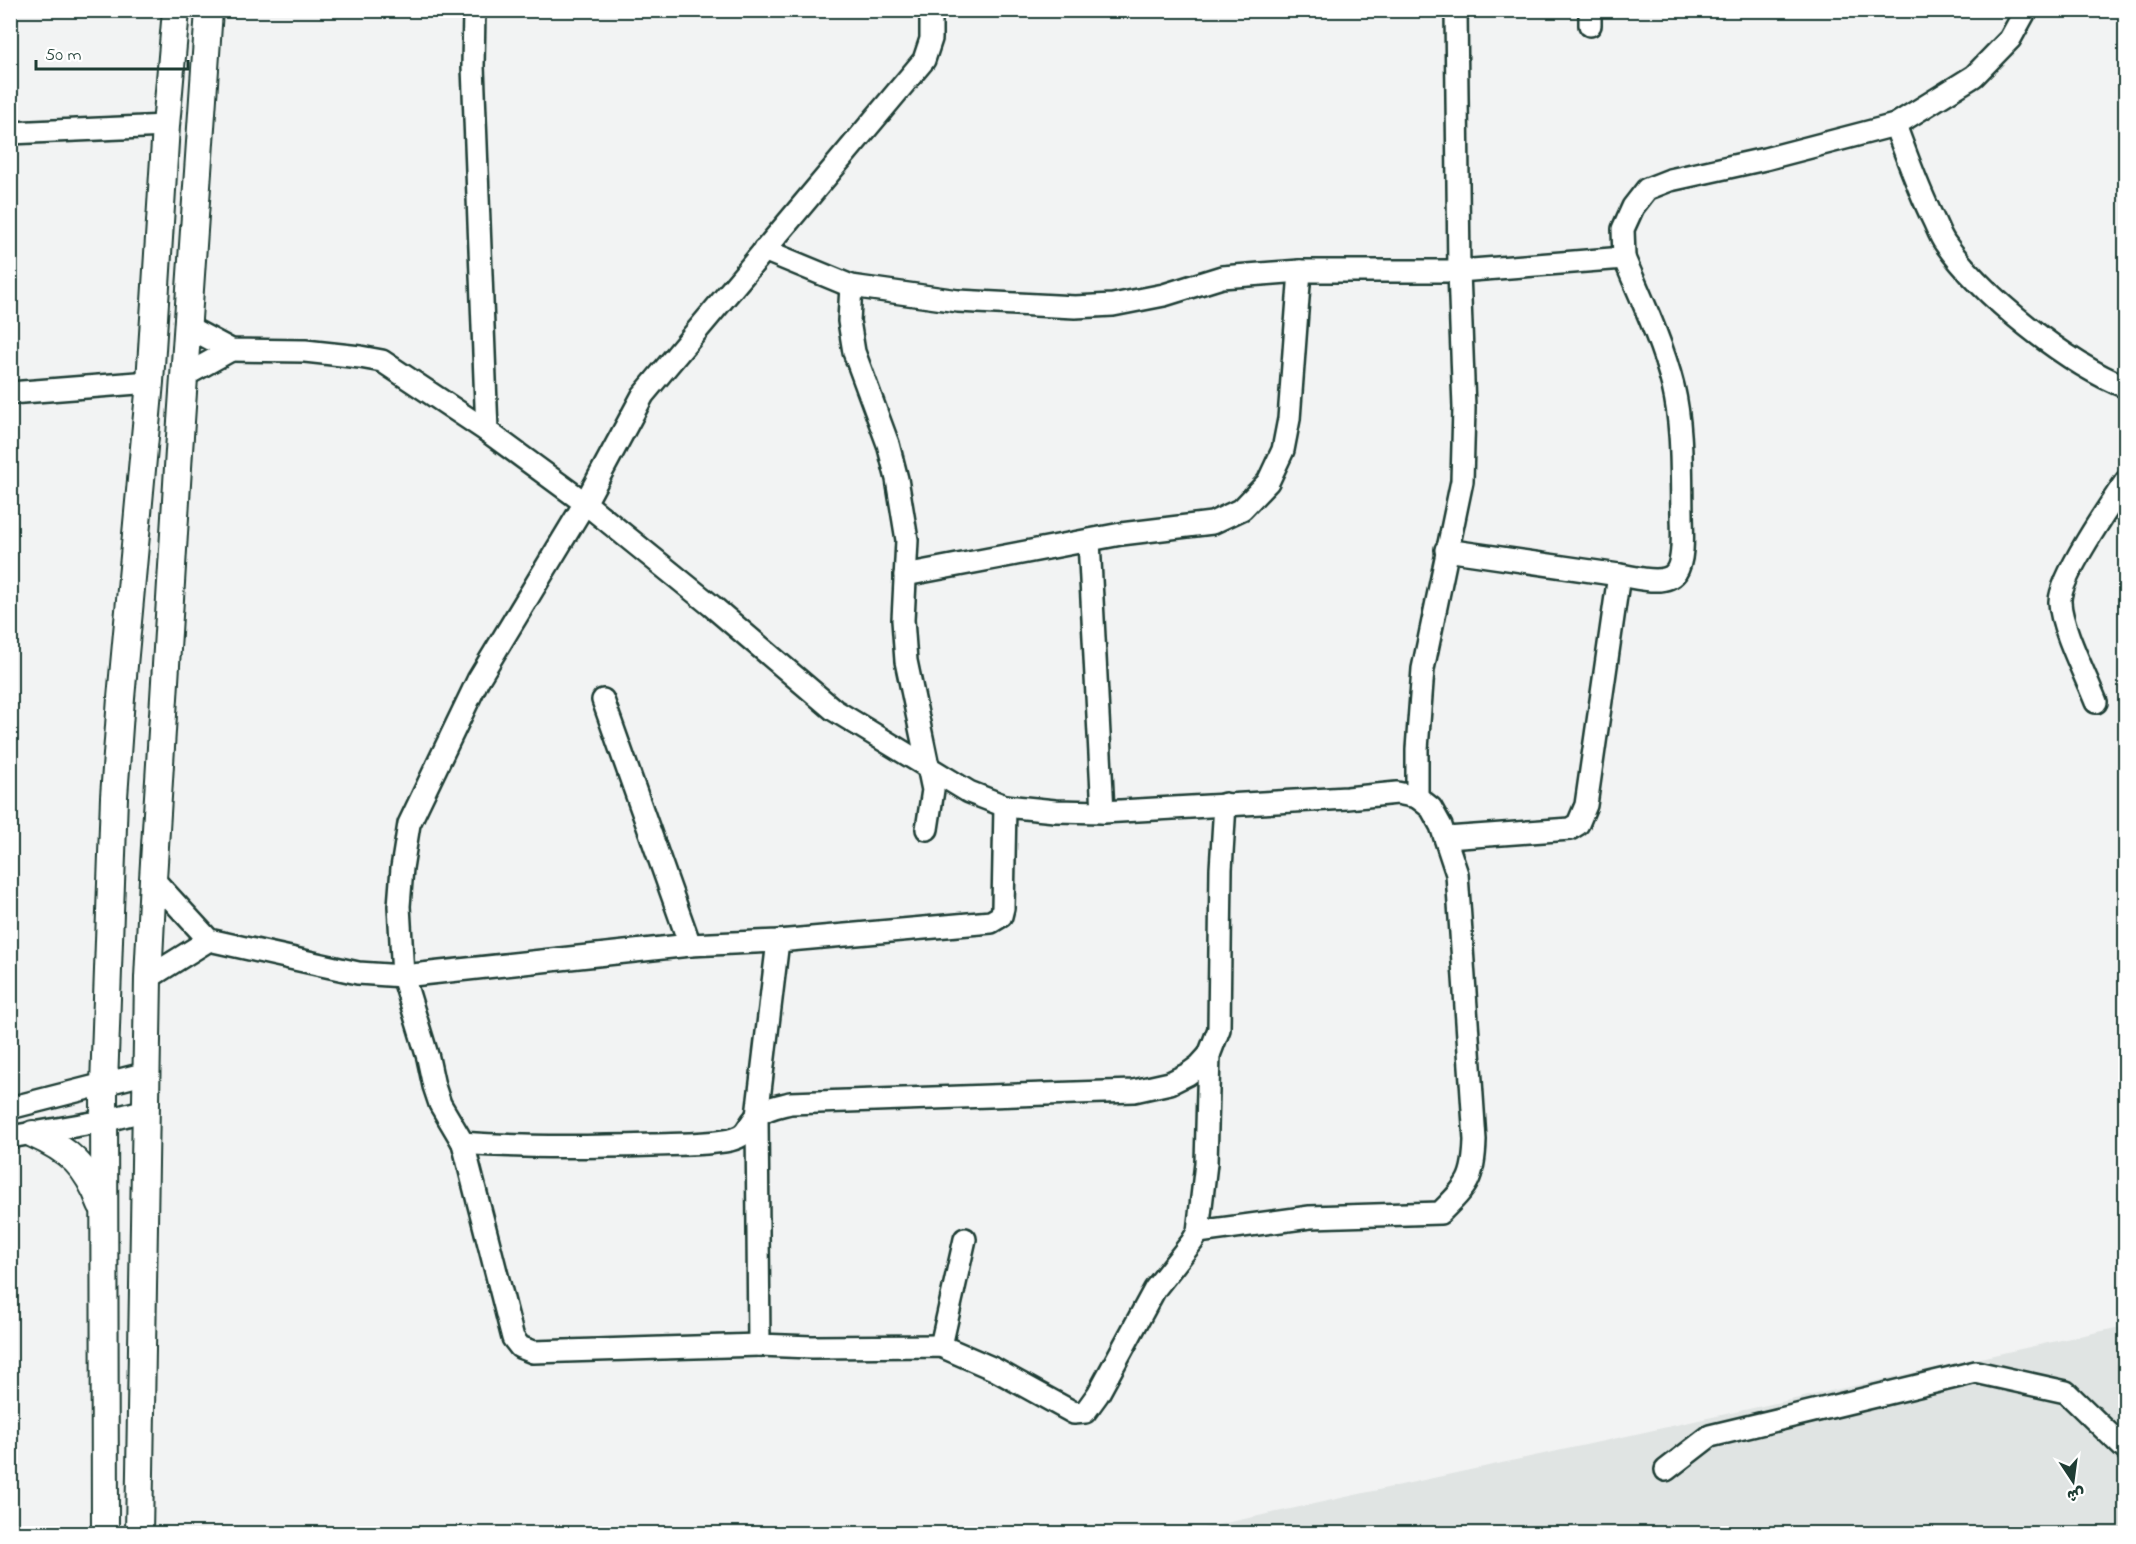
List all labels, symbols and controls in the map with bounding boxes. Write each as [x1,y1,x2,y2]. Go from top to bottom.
scale bar [36,33,188,71]
text: 50 m [45,43,82,69]
north arrow [2043,1451,2103,1511]
text: ش [2065,1480,2087,1507]

